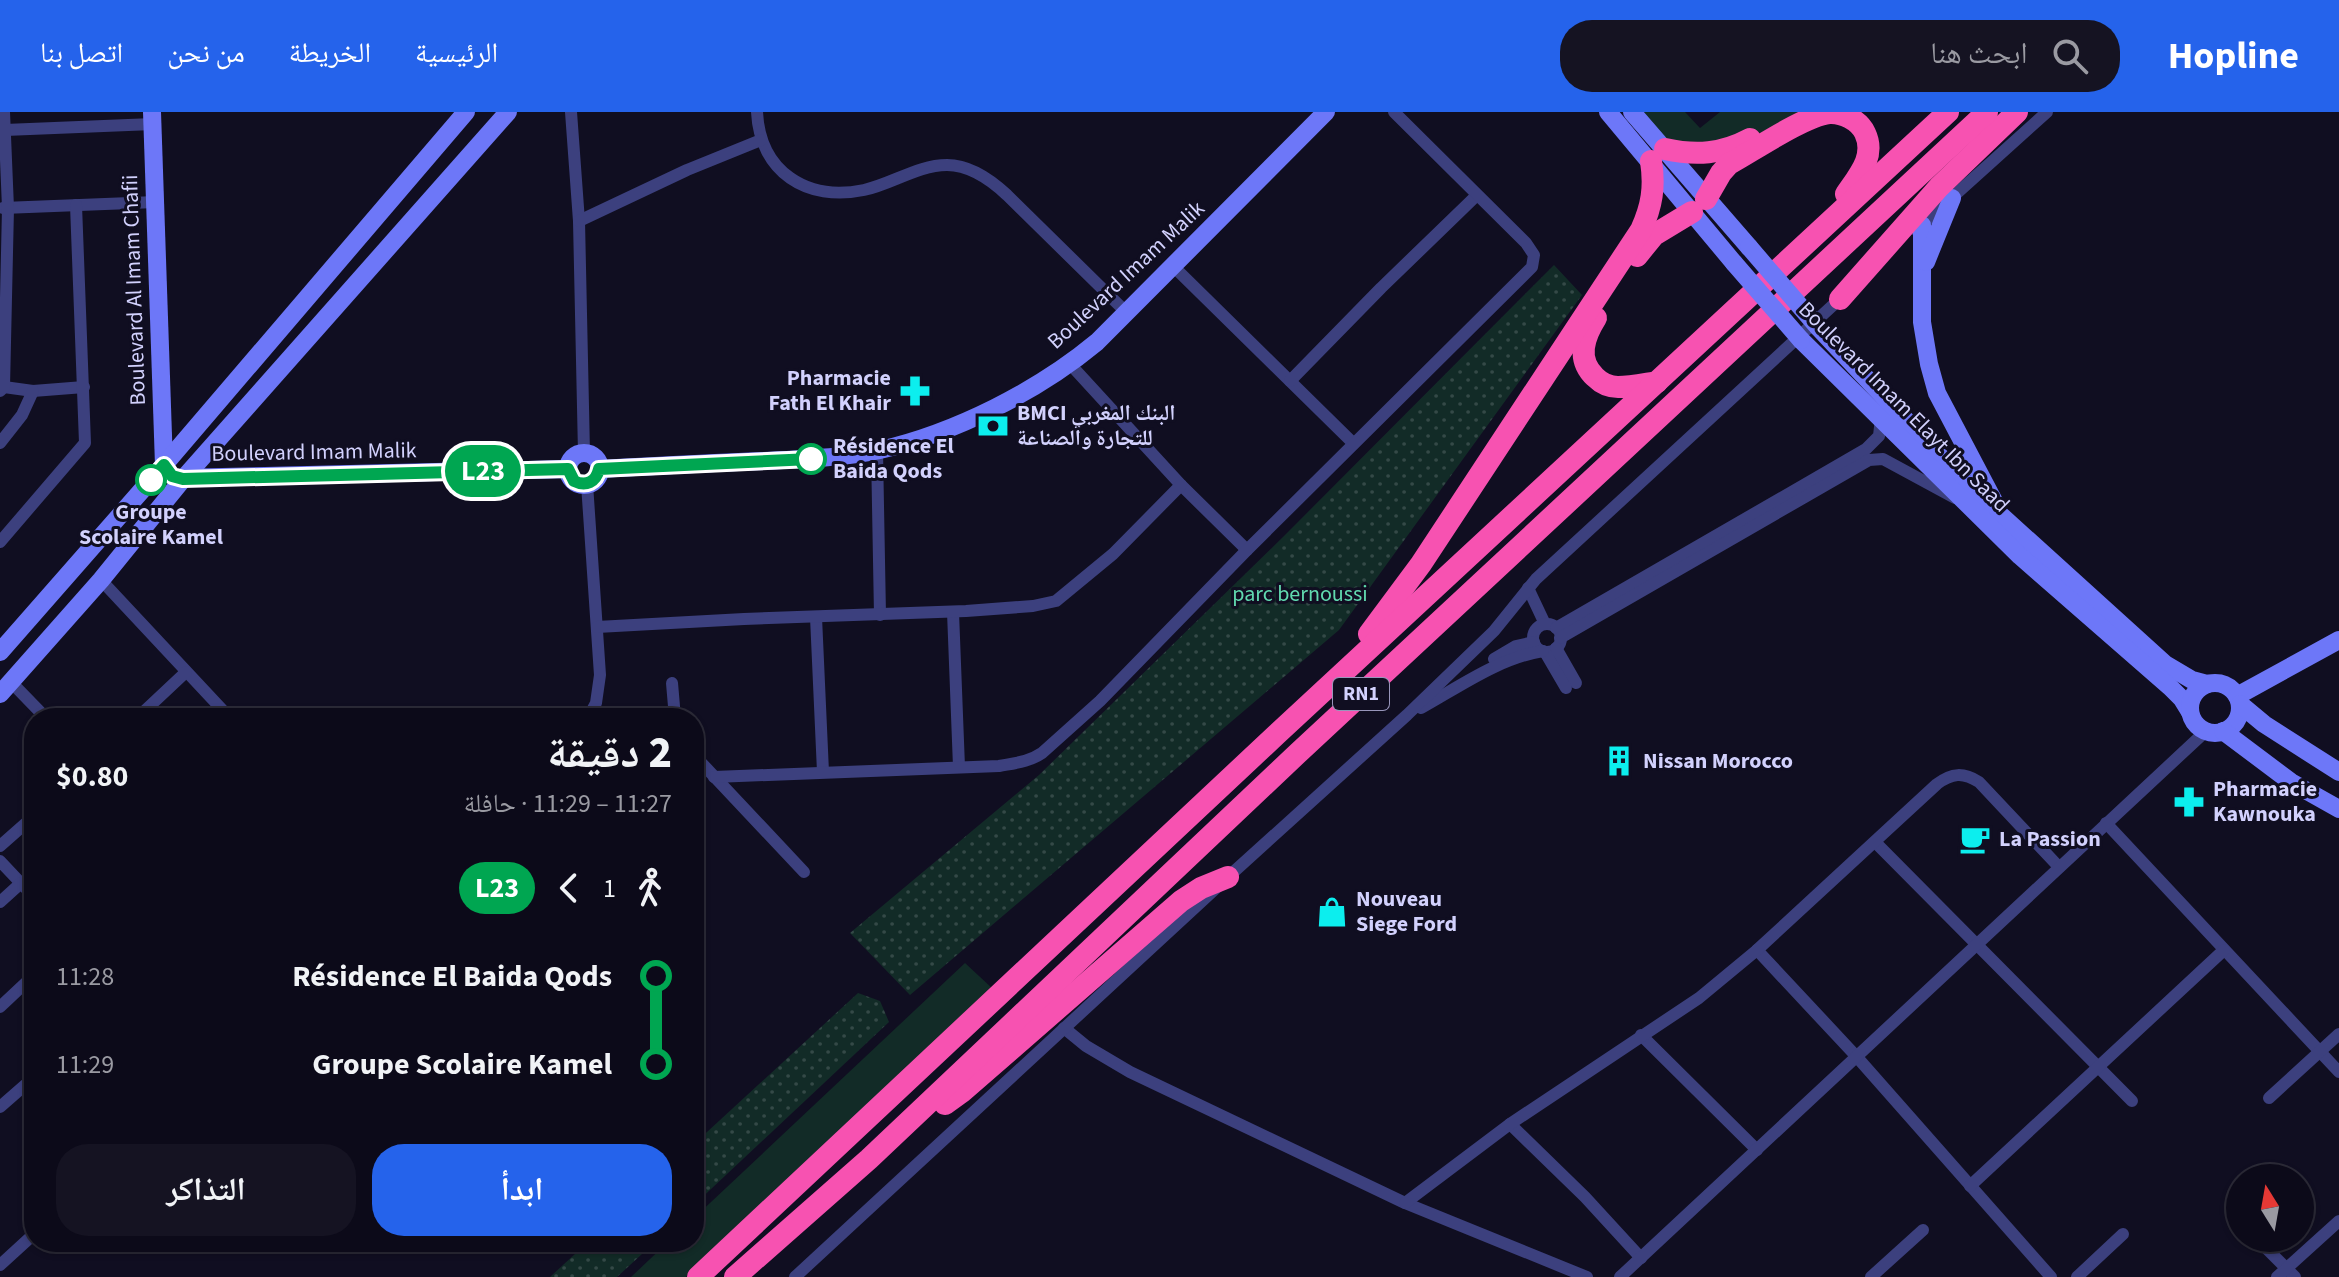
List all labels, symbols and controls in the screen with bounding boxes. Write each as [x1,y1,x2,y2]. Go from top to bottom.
search box [1560,20,2120,92]
text: Hopline [2168,29,2299,83]
text: ابحث هنا [1930,32,2028,75]
text: اتصل بنا [40,33,123,73]
text: من نحن [167,33,245,73]
text: الخريطة [289,33,371,73]
text: الرئيسية [415,33,498,73]
icon: search [2048,34,2092,78]
street label: Boulevard Al Imam Chafii [114,174,154,406]
street label: Boulevard Imam Malik [1040,193,1212,357]
street label: Boulevard Imam Elayt Ibn Saad [1791,294,2017,520]
place label: Pharmacie Fath El Khair [768,362,891,419]
pharmacy icon: Pharmacie Fath El Khair [898,374,932,408]
place label: BMCI البنك المغربي للتجارة والصناعة [1017,397,1175,454]
bank icon: BMCI البنك المغربي للتجارة والصناعة [976,409,1010,443]
place label: Résidence El Baida Qods [833,430,955,487]
street label: Boulevard Imam Malik [211,434,417,470]
marker: Résidence El Baida Qods [796,444,826,474]
line badge: L23 [437,445,529,497]
text: L23 [461,451,505,491]
marker: Groupe Scolaire Kamel [136,465,166,495]
place label: Groupe Scolaire Kamel [79,496,224,553]
park label: parc bernoussi [1232,578,1368,610]
road number: RN1 [1333,678,1389,710]
text: 2 دقيقة [547,722,672,785]
building icon: Nissan Morocco [1602,744,1636,778]
place label: Nissan Morocco [1643,745,1793,777]
text: $0.80 [56,755,128,798]
place label: Pharmacie Kawnouka [2213,773,2317,830]
text: 11:27 – 11:29 · حافلة [464,785,672,822]
pharmacy icon: Pharmacie Kawnouka [2172,785,2206,819]
cafe icon: La Passion [1958,822,1992,856]
place label: La Passion [1999,823,2101,855]
icon: back [547,866,591,910]
icon: walk [628,866,672,910]
text: L23 [475,868,519,908]
text: 1 [603,870,616,907]
place label: Nouveau Siege Ford [1356,883,1457,940]
shop icon: Nouveau Siege Ford [1315,895,1349,929]
text: Résidence El Baida Qods [292,955,612,998]
text: 11:28 [56,958,114,995]
text: Groupe Scolaire Kamel [312,1043,612,1086]
text: 11:29 [56,1046,114,1083]
button: التذاكر [56,1144,356,1236]
button: ابدأ [372,1144,672,1236]
north arrow [2226,1164,2314,1252]
map controls [2226,1164,2314,1252]

